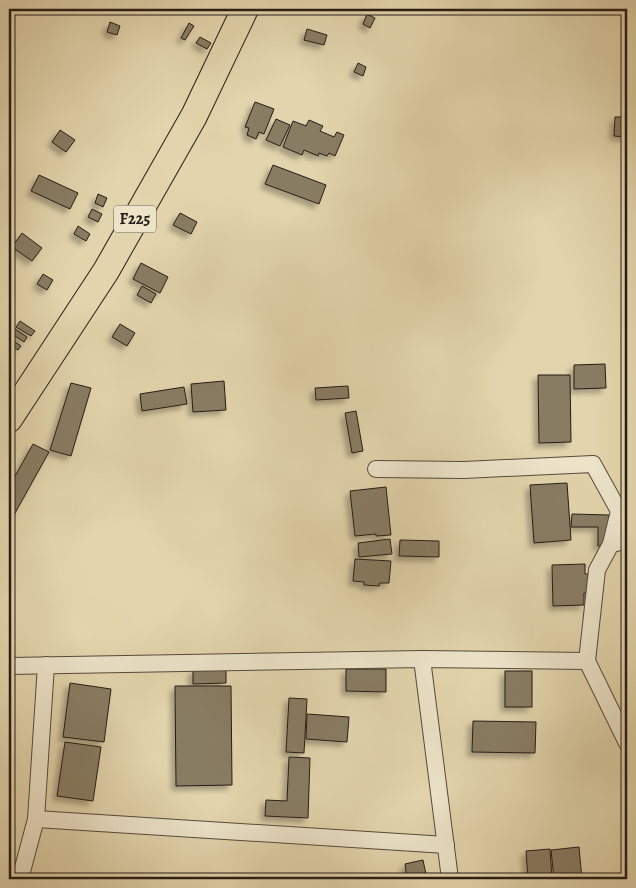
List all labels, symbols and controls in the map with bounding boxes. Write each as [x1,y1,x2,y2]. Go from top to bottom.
road number: F225 [114,205,156,232]

